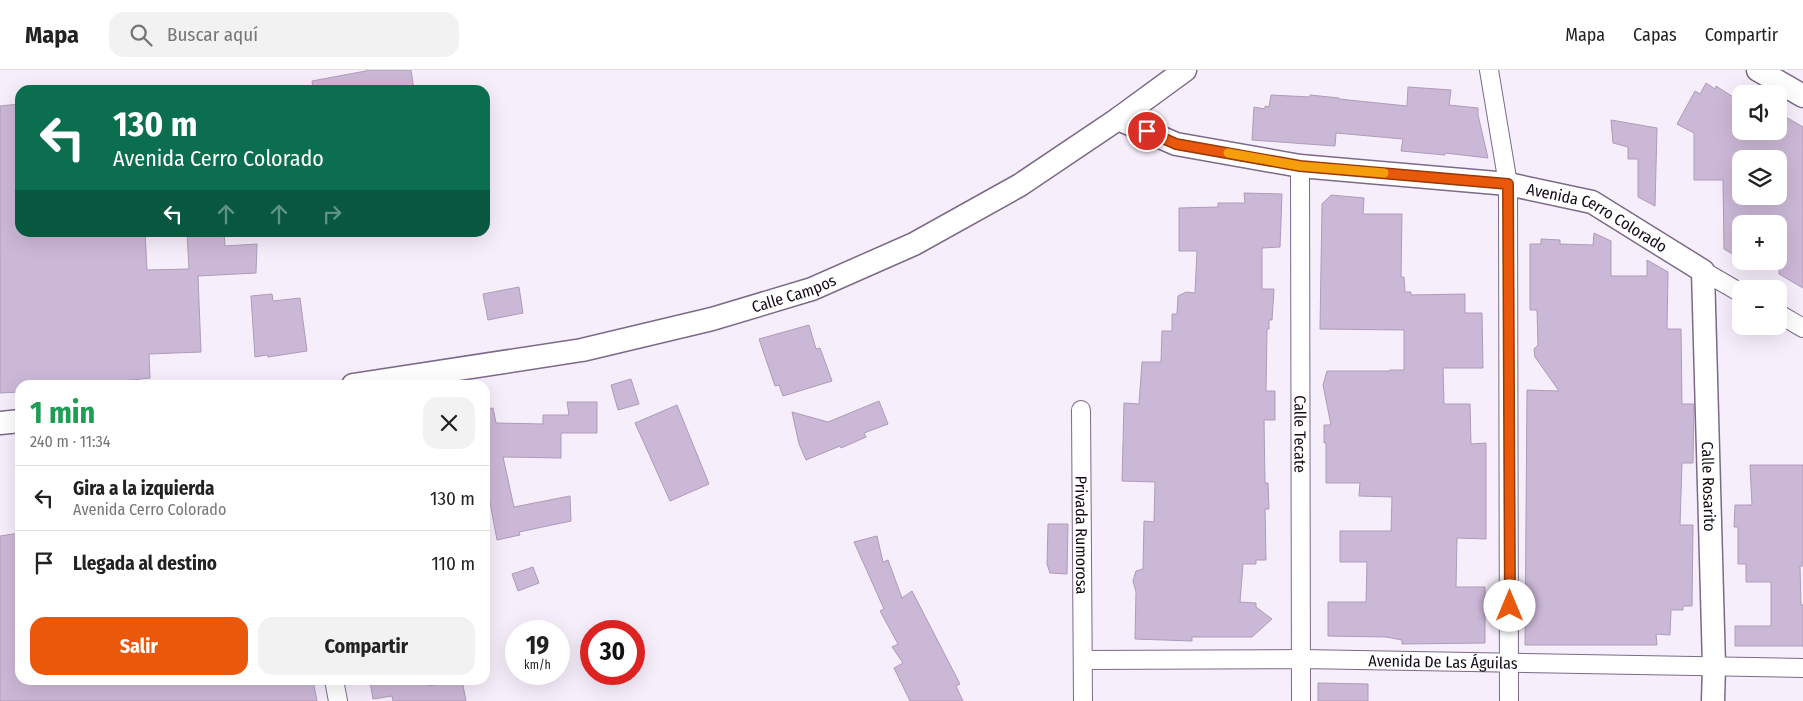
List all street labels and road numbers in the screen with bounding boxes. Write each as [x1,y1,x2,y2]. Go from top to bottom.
street label: Avenida Cerro Colorado [1525,179,1671,256]
street label: Calle Campos [750,271,839,317]
street label: Calle Tecate [1290,395,1310,473]
street label: Calle Rosarito [1698,441,1719,532]
street label: Privada Rumorosa [1071,476,1091,595]
street label: Avenida De Las Águilas [1368,651,1518,673]

